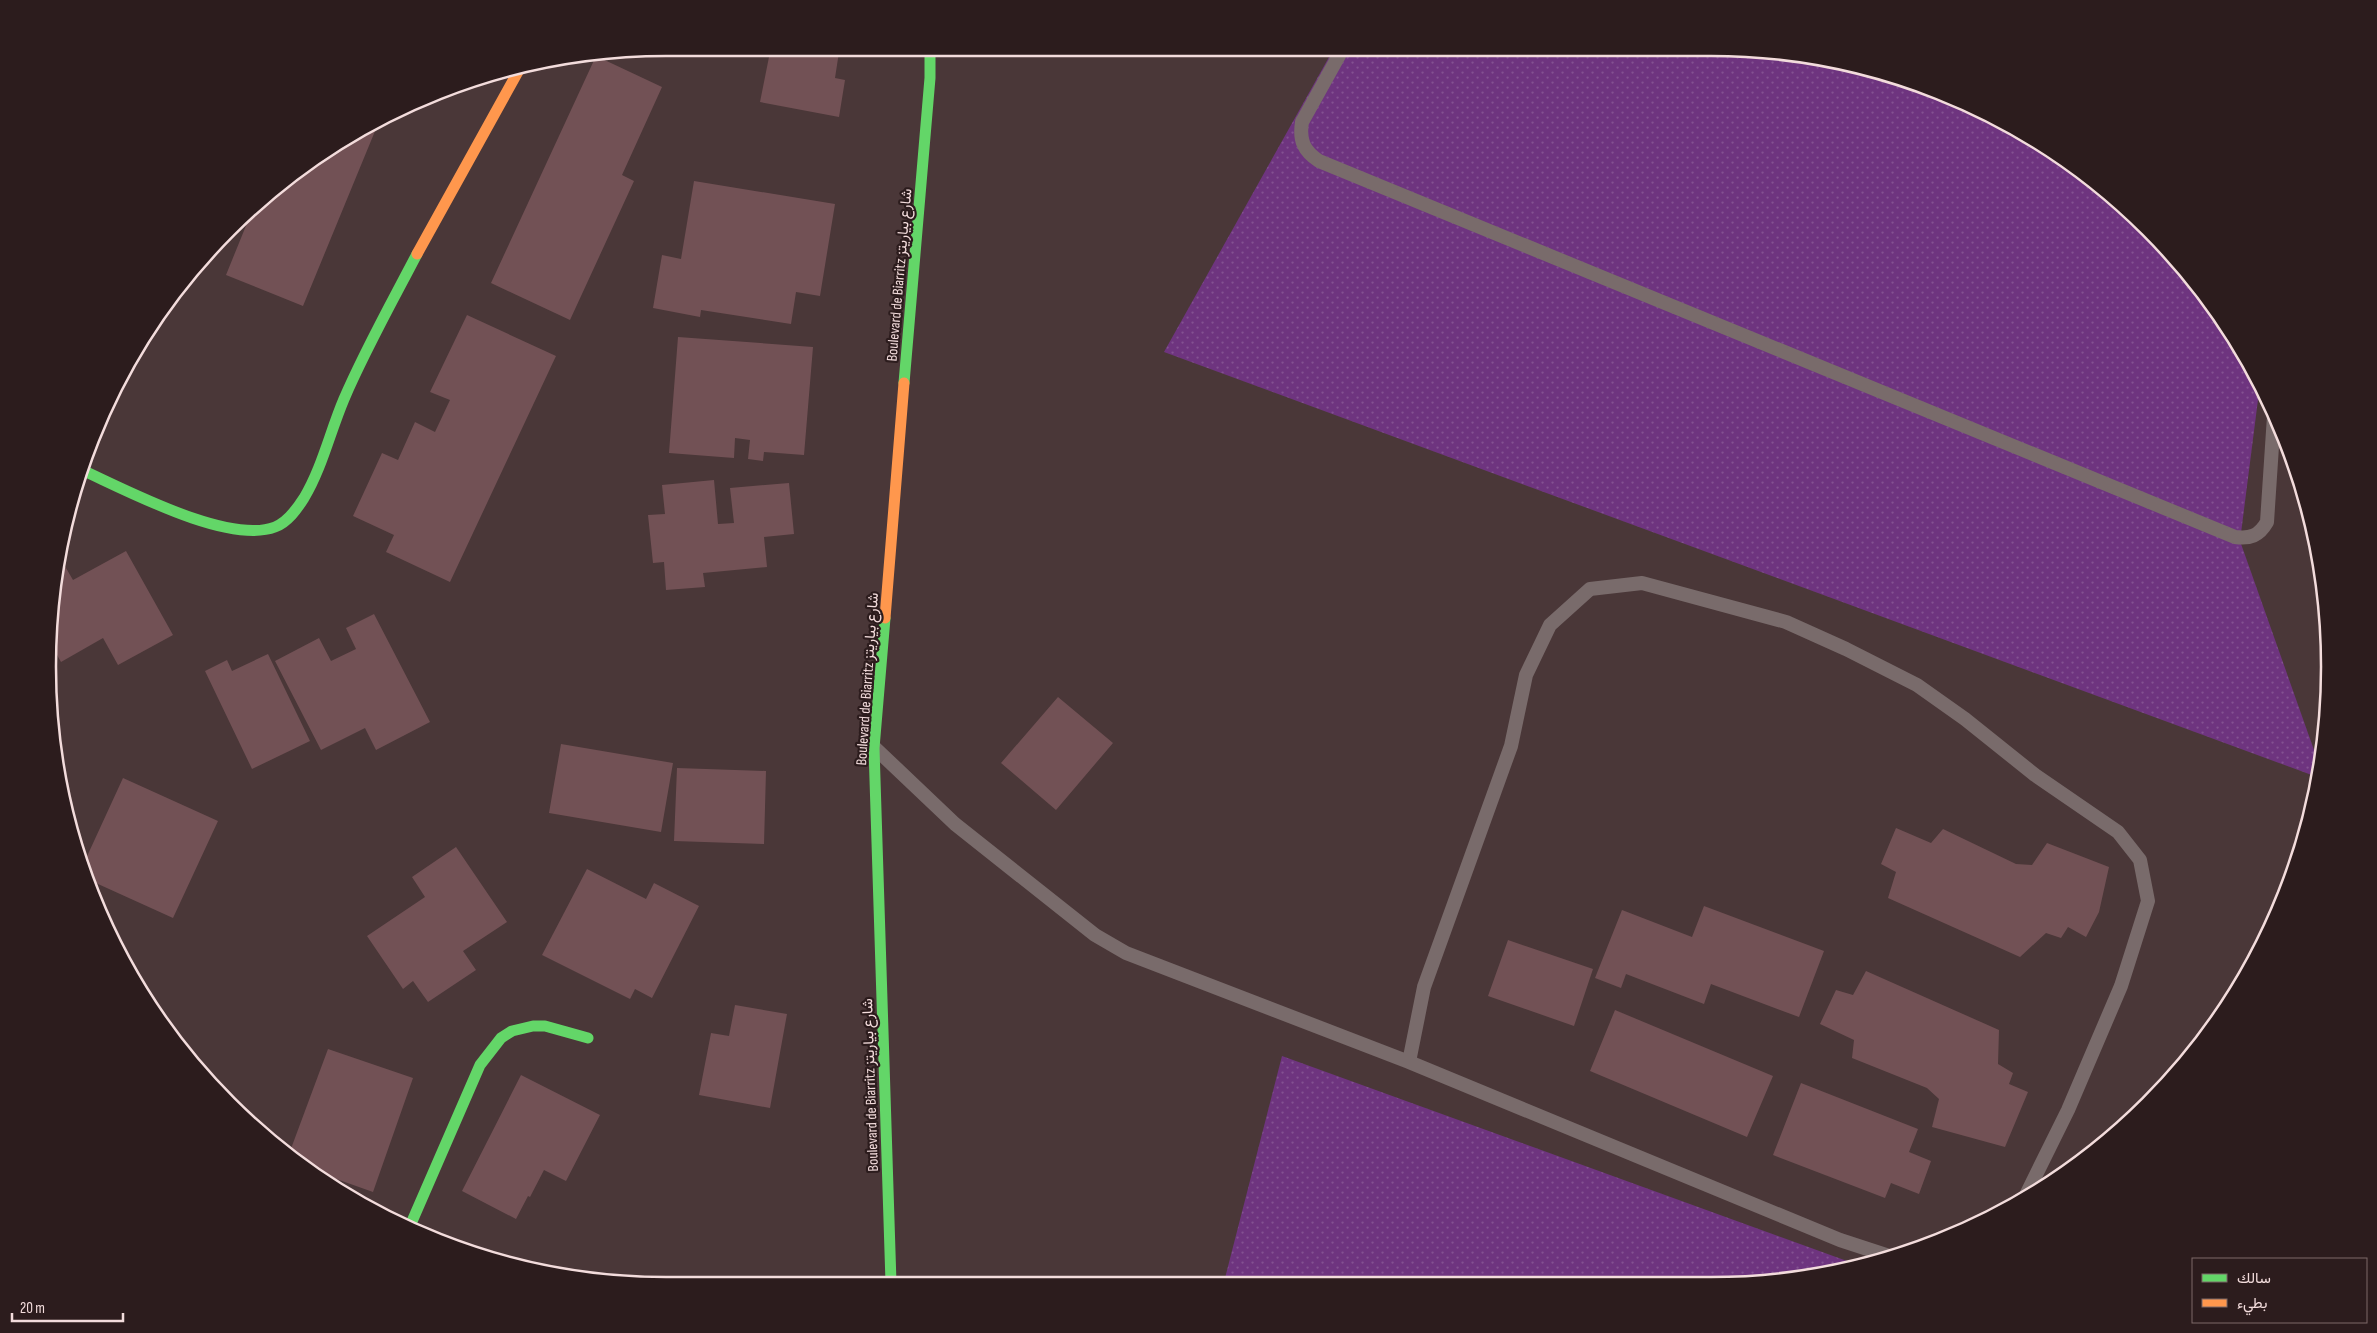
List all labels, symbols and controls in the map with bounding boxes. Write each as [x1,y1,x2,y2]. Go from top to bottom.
street label: Boulevard de Biarritz شارع بياريتز [882,188,918,362]
street label: Boulevard de Biarritz شارع بياريتز [852,592,884,766]
street label: Boulevard de Biarritz شارع بياريتز [858,998,884,1172]
legend [2192,1258,2367,1323]
text: سالك [2237,1269,2271,1288]
scale bar [12,1290,124,1322]
text: بطيء [2237,1294,2267,1316]
text: 20 m [20,1299,45,1318]

